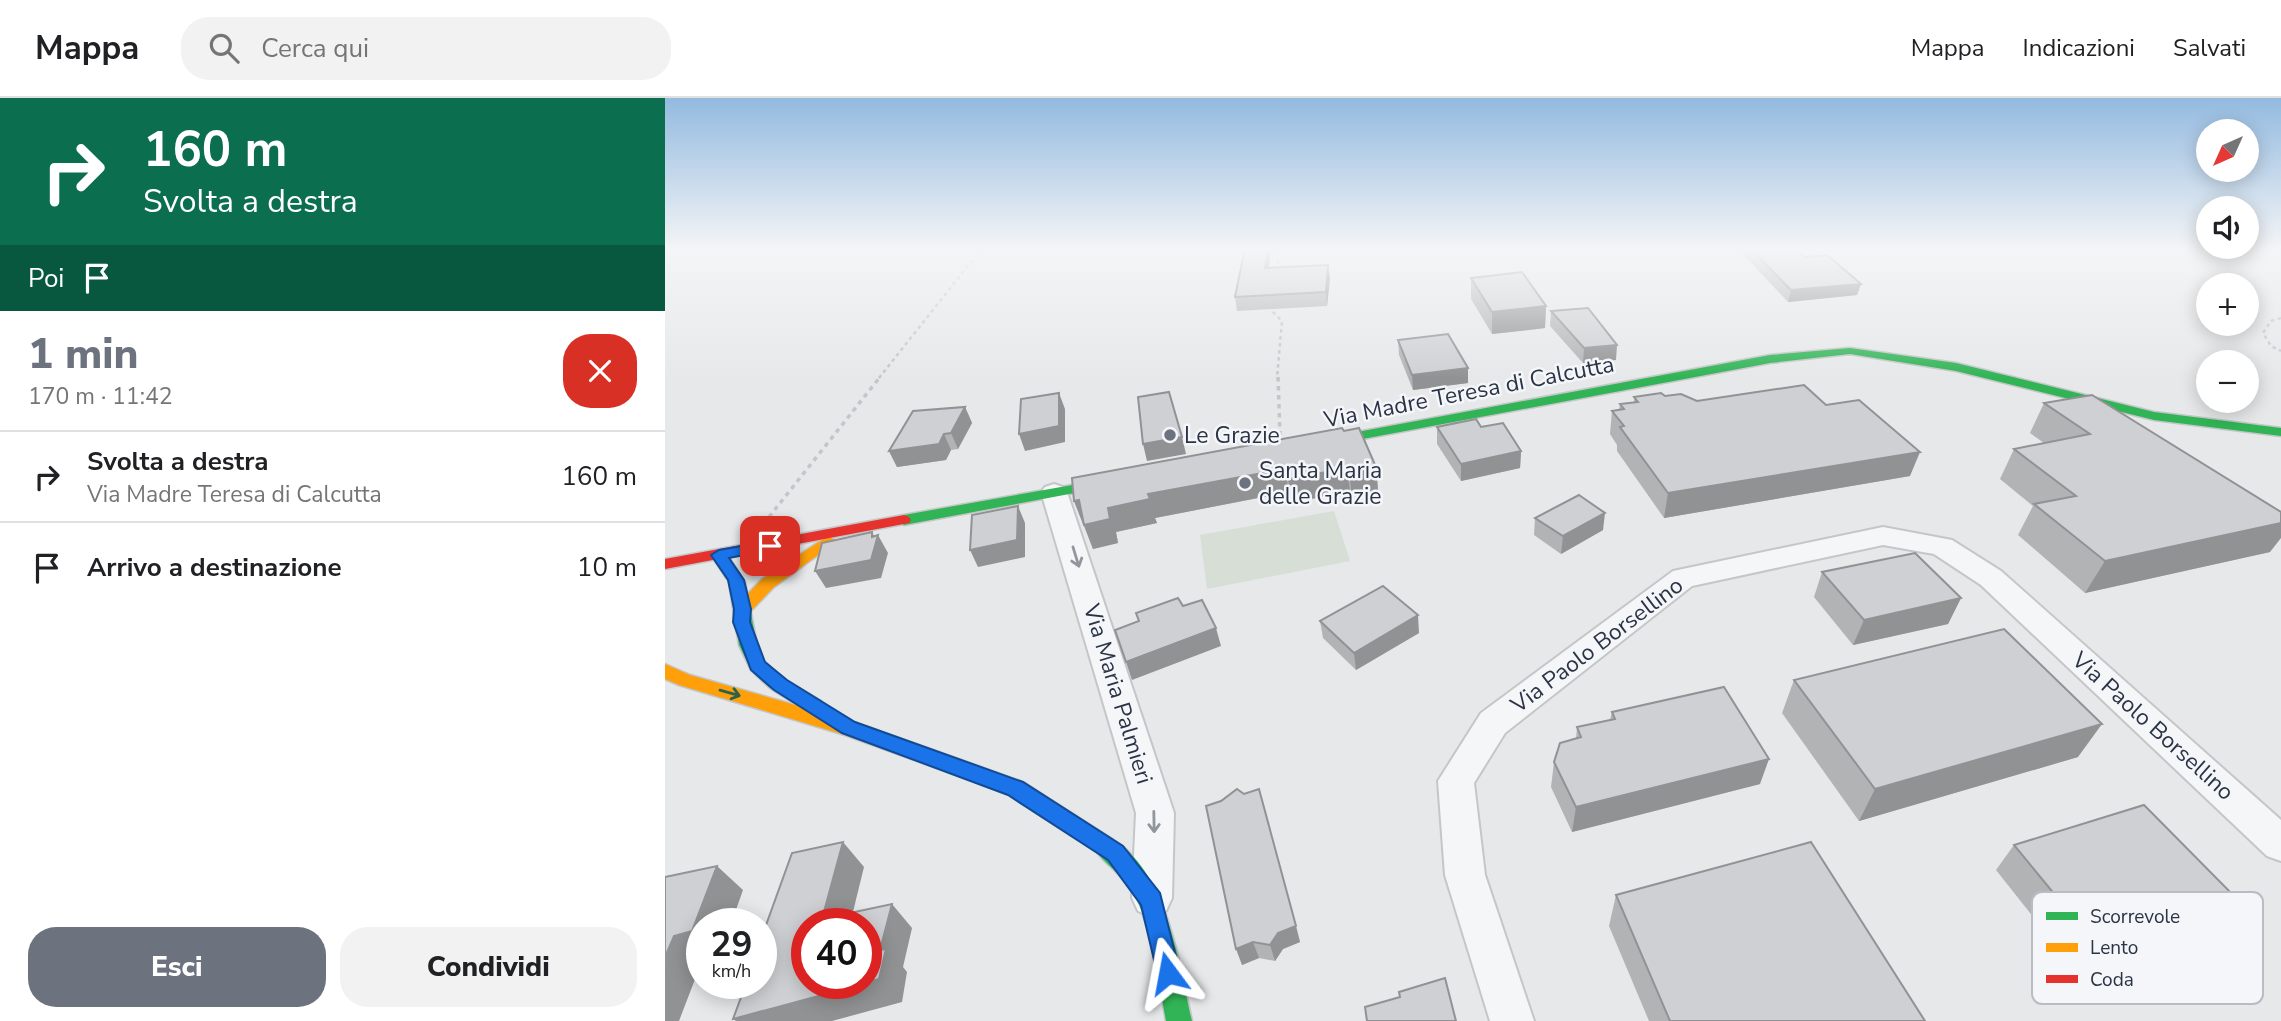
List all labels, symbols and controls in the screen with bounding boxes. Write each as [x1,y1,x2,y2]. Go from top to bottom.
search box [181,17,671,80]
text: Mappa [35,26,139,71]
icon: search [205,29,243,67]
text: Cerca qui [261,31,369,66]
text: Mappa [1911,32,1985,64]
text: Indicazioni [2023,32,2135,64]
text: Salvati [2173,32,2246,64]
text: 160 m [143,116,287,183]
north arrow [2196,119,2259,182]
map controls [2196,119,2259,413]
icon: right [28,126,119,217]
text: Svolta a destra [143,180,358,223]
button: sound [2196,196,2259,259]
icon: arrive [78,259,116,297]
text: Poi [28,261,64,296]
button: + [2196,273,2259,336]
text: 1 min [28,326,138,383]
button: close [563,334,637,408]
street label: Via Madre Teresa di Calcutta [1320,349,1617,436]
button: − [2196,350,2259,413]
text: 170 m · 11:42 [28,381,173,412]
place label: Le Grazie [1184,420,1280,451]
marker: Le Grazie [1162,427,1178,443]
text: Svolta a destra [87,444,269,479]
place label: Santa Maria delle Grazie [1259,455,1382,512]
icon: right [28,458,66,496]
text: 160 m [561,459,637,494]
marker: Santa Maria delle Grazie [1237,475,1253,491]
text: Via Madre Teresa di Calcutta [87,479,382,510]
pin [740,516,800,576]
icon: arrive [751,527,789,565]
one-way arrow [1070,546,1083,568]
icon: arrive [28,549,66,587]
text: Arrivo a destinazione [87,550,342,585]
text: 10 m [577,550,637,585]
street label: Via Paolo Borsellino [1504,570,1689,721]
street label: Via Maria Palmieri [1076,599,1160,788]
street label: Via Paolo Borsellino [2065,644,2241,807]
one-way arrow [718,688,740,701]
one-way arrow [1147,810,1161,833]
legend [2032,892,2263,1004]
text: Scorrevole [2090,904,2180,930]
speed limit sign: 40 [791,908,882,999]
text: 29 [710,921,753,968]
button: Esci [28,927,326,1007]
button: Condividi [340,927,637,1007]
text: Lento [2090,935,2138,961]
position arrow [1131,936,1205,1010]
text: km/h [712,959,751,983]
text: Coda [2090,967,2134,993]

